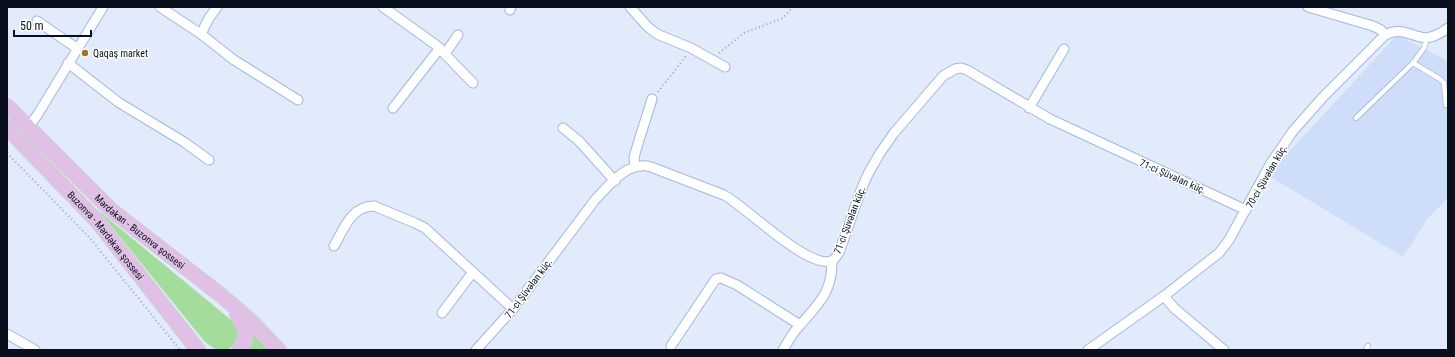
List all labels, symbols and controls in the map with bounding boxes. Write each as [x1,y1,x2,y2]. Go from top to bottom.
scale bar [14,12,91,38]
text: 50 m [20,19,44,33]
marker: Qaqaş market [80,48,90,58]
place label: Qaqaş market [93,48,148,59]
street label: 70-ci Şüvəlan küç. [1244,143,1289,210]
street label: 71-ci Şüvəlan küç. [1138,157,1208,196]
street label: 71-ci Şüvəlan küç. [832,185,867,255]
street label: Buzonva - Mərdəkan şossesi [65,189,146,282]
street label: Mərdəkan - Buzonva şossesi [93,192,187,271]
street label: 71-ci Şüvəlan küç. [503,257,554,320]

